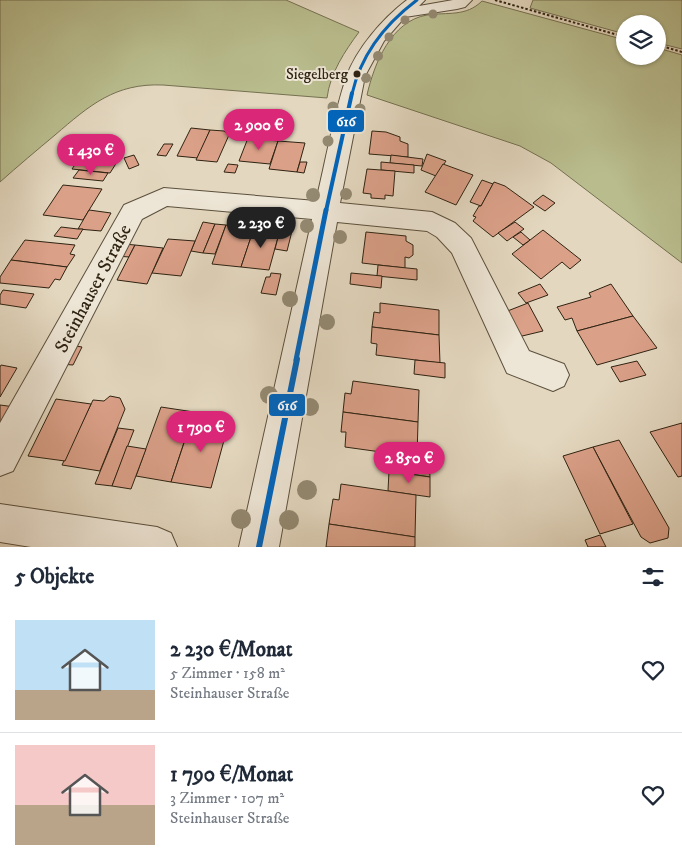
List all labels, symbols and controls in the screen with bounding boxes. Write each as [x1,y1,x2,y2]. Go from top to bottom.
map controls [616,15,666,65]
button: layers [616,15,666,65]
place label: Siegelberg [286,65,349,84]
marker: Siegelberg [352,69,362,79]
pin: 2 900 € [213,108,305,151]
line badge: 616 [327,109,365,133]
text: 616 [336,113,357,131]
text: 2 900 € [234,115,284,135]
pin: 1 430 € [45,134,137,176]
text: 1 430 € [68,140,114,160]
pin: 2 230 € [215,206,307,249]
text: 2 230 € [238,213,284,233]
street label: Steinhauser Straße [50,221,137,357]
line badge: 616 [268,393,306,417]
text: 616 [277,397,298,415]
pin: 1 790 € [155,410,247,453]
text: 1 790 € [177,417,225,437]
pin: 2 850 € [363,442,455,484]
text: 2 850 € [385,448,433,468]
icon: filters [639,563,667,591]
text: 5 Objekte [15,564,94,590]
text: 2 230 €/Monat [170,637,293,663]
icon: home [55,640,115,700]
icon: heart [639,656,667,684]
text: 5 Zimmer · 158 m² [170,663,285,683]
text: Steinhauser Straße [170,683,289,703]
text: 1 790 €/Monat [170,762,293,788]
icon: home [55,765,115,825]
icon: heart [639,781,667,809]
text: 3 Zimmer · 107 m² [170,788,284,808]
text: Steinhauser Straße [170,808,289,828]

